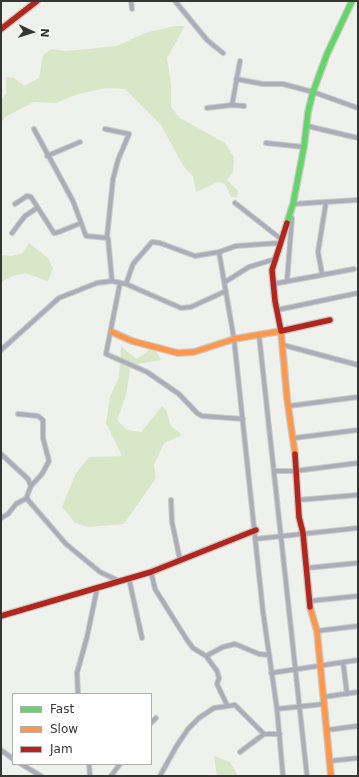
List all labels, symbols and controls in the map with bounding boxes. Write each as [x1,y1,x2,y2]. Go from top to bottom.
north arrow [12,12,52,52]
text: N [38,28,51,38]
legend [12,693,152,765]
text: Fast [50,702,74,716]
text: Slow [50,722,78,736]
text: Jam [50,742,73,756]

